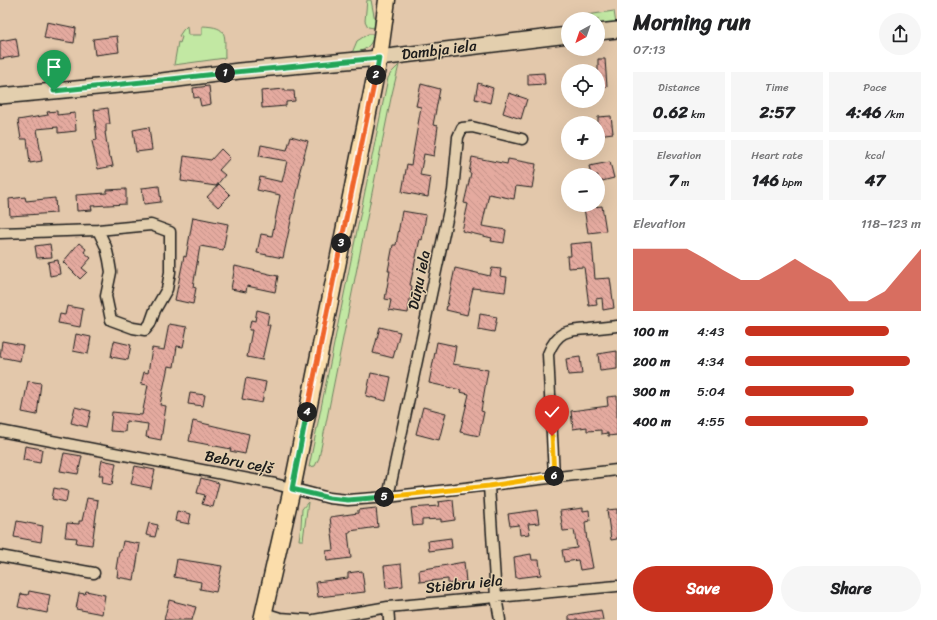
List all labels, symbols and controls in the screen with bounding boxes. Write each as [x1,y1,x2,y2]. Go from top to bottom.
text: Morning run [633,3,751,42]
north arrow [561,12,605,56]
map controls [561,12,605,212]
button: share [879,13,921,55]
street label: Dambja iela [400,32,479,68]
text: 07:13 [633,38,665,61]
pin [37,50,71,91]
icon: arrive [43,56,65,78]
pin: 1 [215,63,235,83]
text: 1 [223,63,227,82]
button: locate [561,64,605,108]
pin: 2 [366,65,386,85]
text: 2 [373,65,379,84]
text: Distance [658,78,700,97]
text: Time [765,78,789,97]
text: Pace [863,78,887,97]
text: 0.62 [653,97,688,127]
text: 2:57 [759,97,795,127]
text: 4:46 [846,97,882,127]
text: km [688,105,705,124]
text: /km [882,105,904,124]
button: + [561,116,605,160]
text: Elevation [657,146,701,165]
text: Heart rate [751,146,803,165]
text: kcal [865,146,885,165]
text: 7 [668,165,678,195]
text: 146 [752,165,779,195]
text: 47 [865,165,885,195]
button: − [561,168,605,212]
text: m [678,173,690,192]
text: bpm [779,173,802,192]
text: Elevation [633,212,686,235]
text: 118–123 m [861,212,921,235]
pin: 3 [331,233,351,253]
text: 3 [338,233,344,252]
street label: Dūņu iela [400,247,438,312]
text: 100 m [633,320,668,343]
text: 4:43 [697,320,724,343]
text: 200 m [633,350,670,373]
text: 4:34 [697,350,724,373]
text: 300 m [633,380,670,403]
text: 5:04 [697,380,725,403]
pin [535,395,569,436]
icon: check [541,401,563,423]
pin: 4 [297,402,317,422]
text: 4 [304,402,310,421]
text: 400 m [633,410,671,433]
text: 4:55 [697,410,725,433]
street label: Bebru ceļš [202,443,277,482]
pin: 6 [544,466,564,486]
text: 6 [551,466,557,485]
pin: 5 [374,487,394,507]
text: 5 [381,487,387,506]
button: Save [633,566,773,612]
button: Share [781,566,921,612]
street label: Stiebru iela [424,567,504,601]

